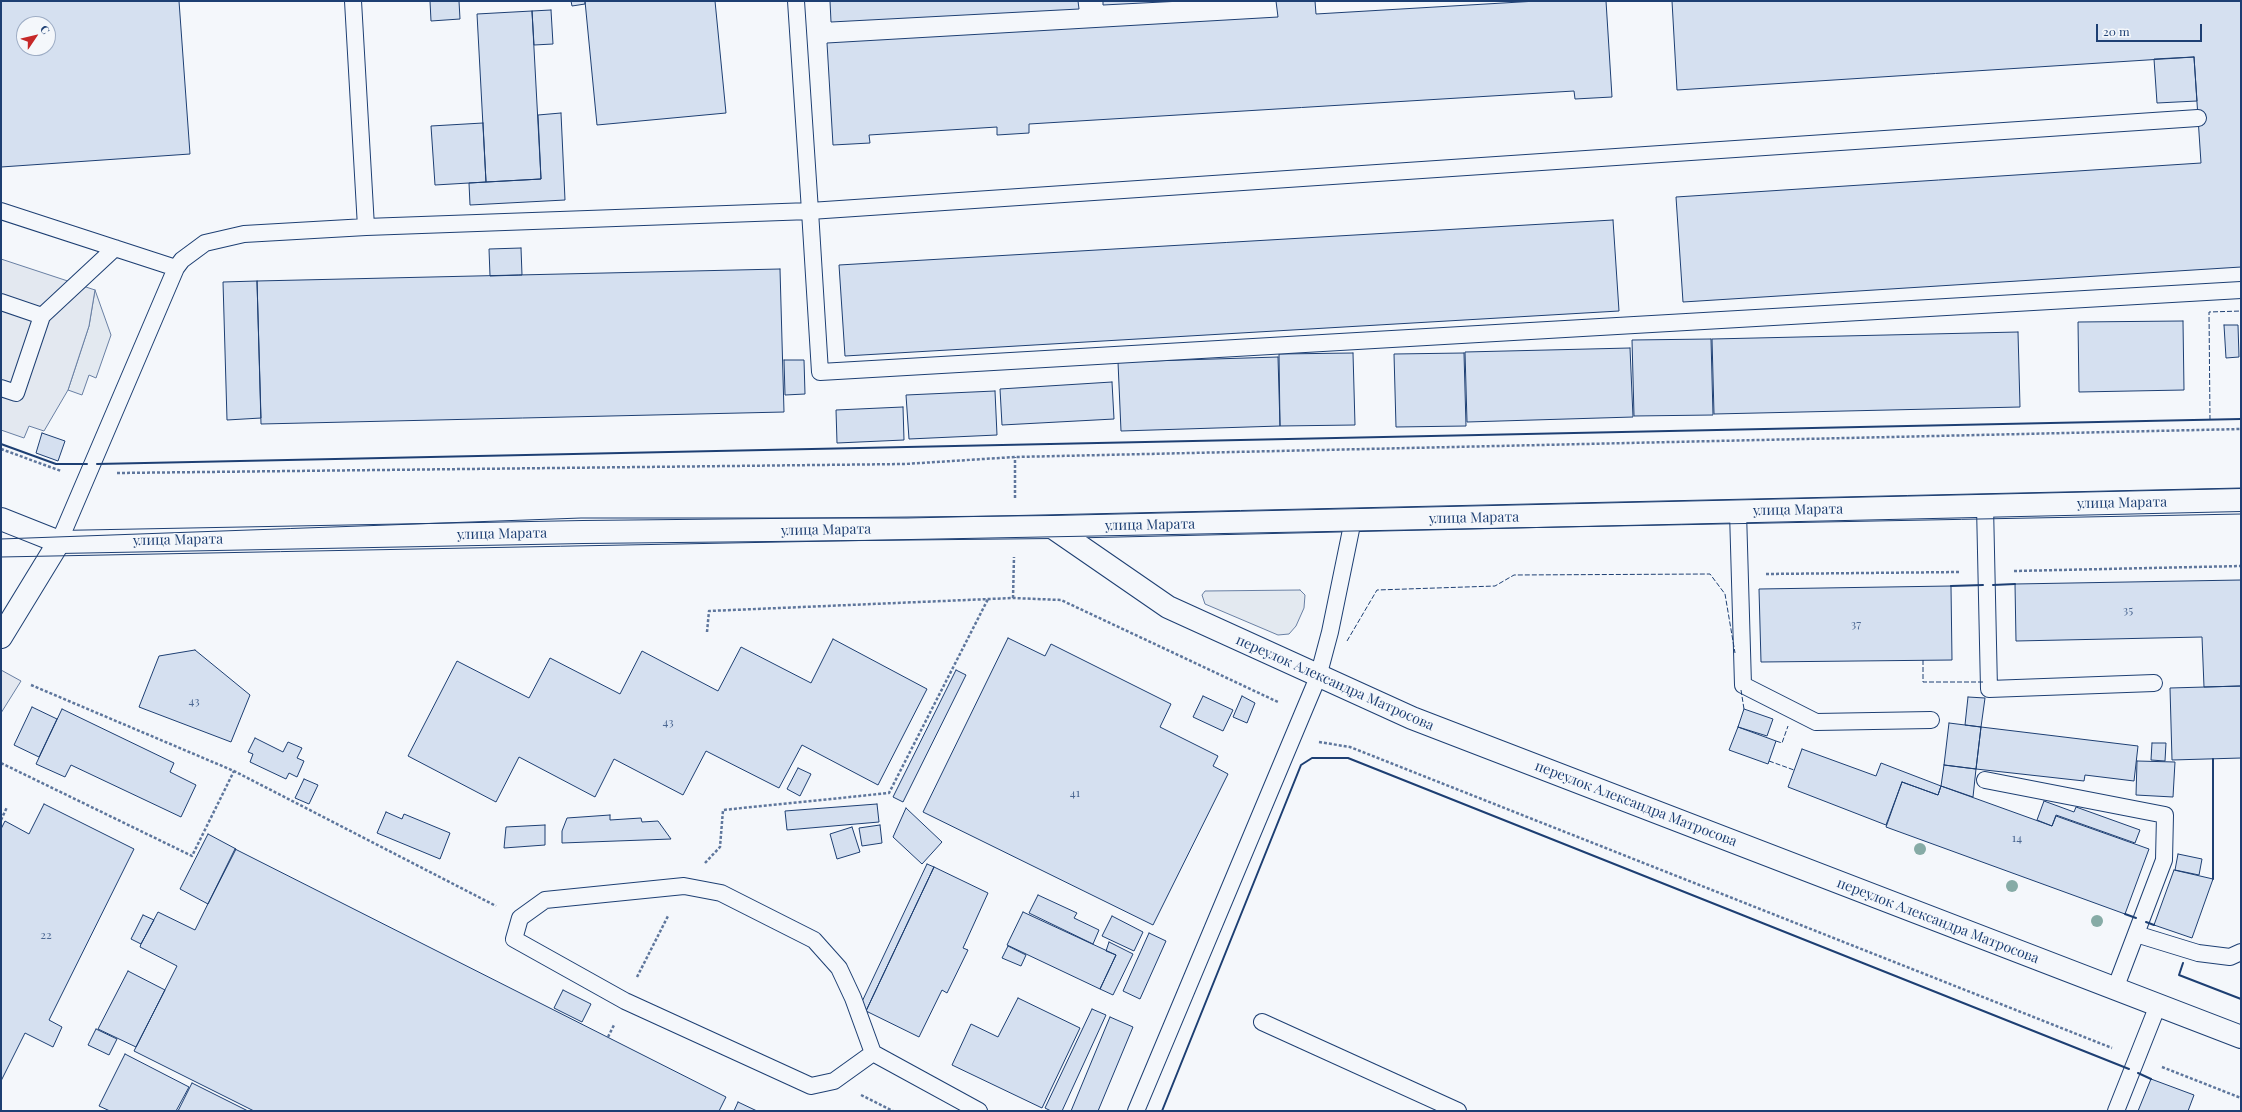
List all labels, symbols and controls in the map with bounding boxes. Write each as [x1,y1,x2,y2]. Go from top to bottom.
north arrow [16,16,56,56]
scale bar [2098,16,2204,42]
text: С [37,22,54,37]
text: 20 m [2103,23,2130,39]
street label: улица Марата [2077,494,2167,512]
street label: улица Марата [1753,501,1843,519]
street label: улица Марата [1429,509,1519,527]
street label: улица Марата [1105,516,1195,534]
street label: улица Марата [781,521,871,539]
street label: улица Марата [457,525,547,543]
street label: улица Марата [133,531,223,549]
house number: 35 [2123,603,2133,617]
house number: 37 [1851,617,1861,631]
street label: переулок Александра Матросова [1233,632,1437,734]
house number: 43 [188,694,200,708]
house number: 43 [662,715,674,729]
street label: переулок Александра Матросова [1533,758,1739,850]
house number: 41 [1070,786,1080,800]
house number: 14 [2012,831,2022,845]
street label: переулок Александра Матросова [1835,875,2041,967]
house number: 22 [40,928,52,942]

